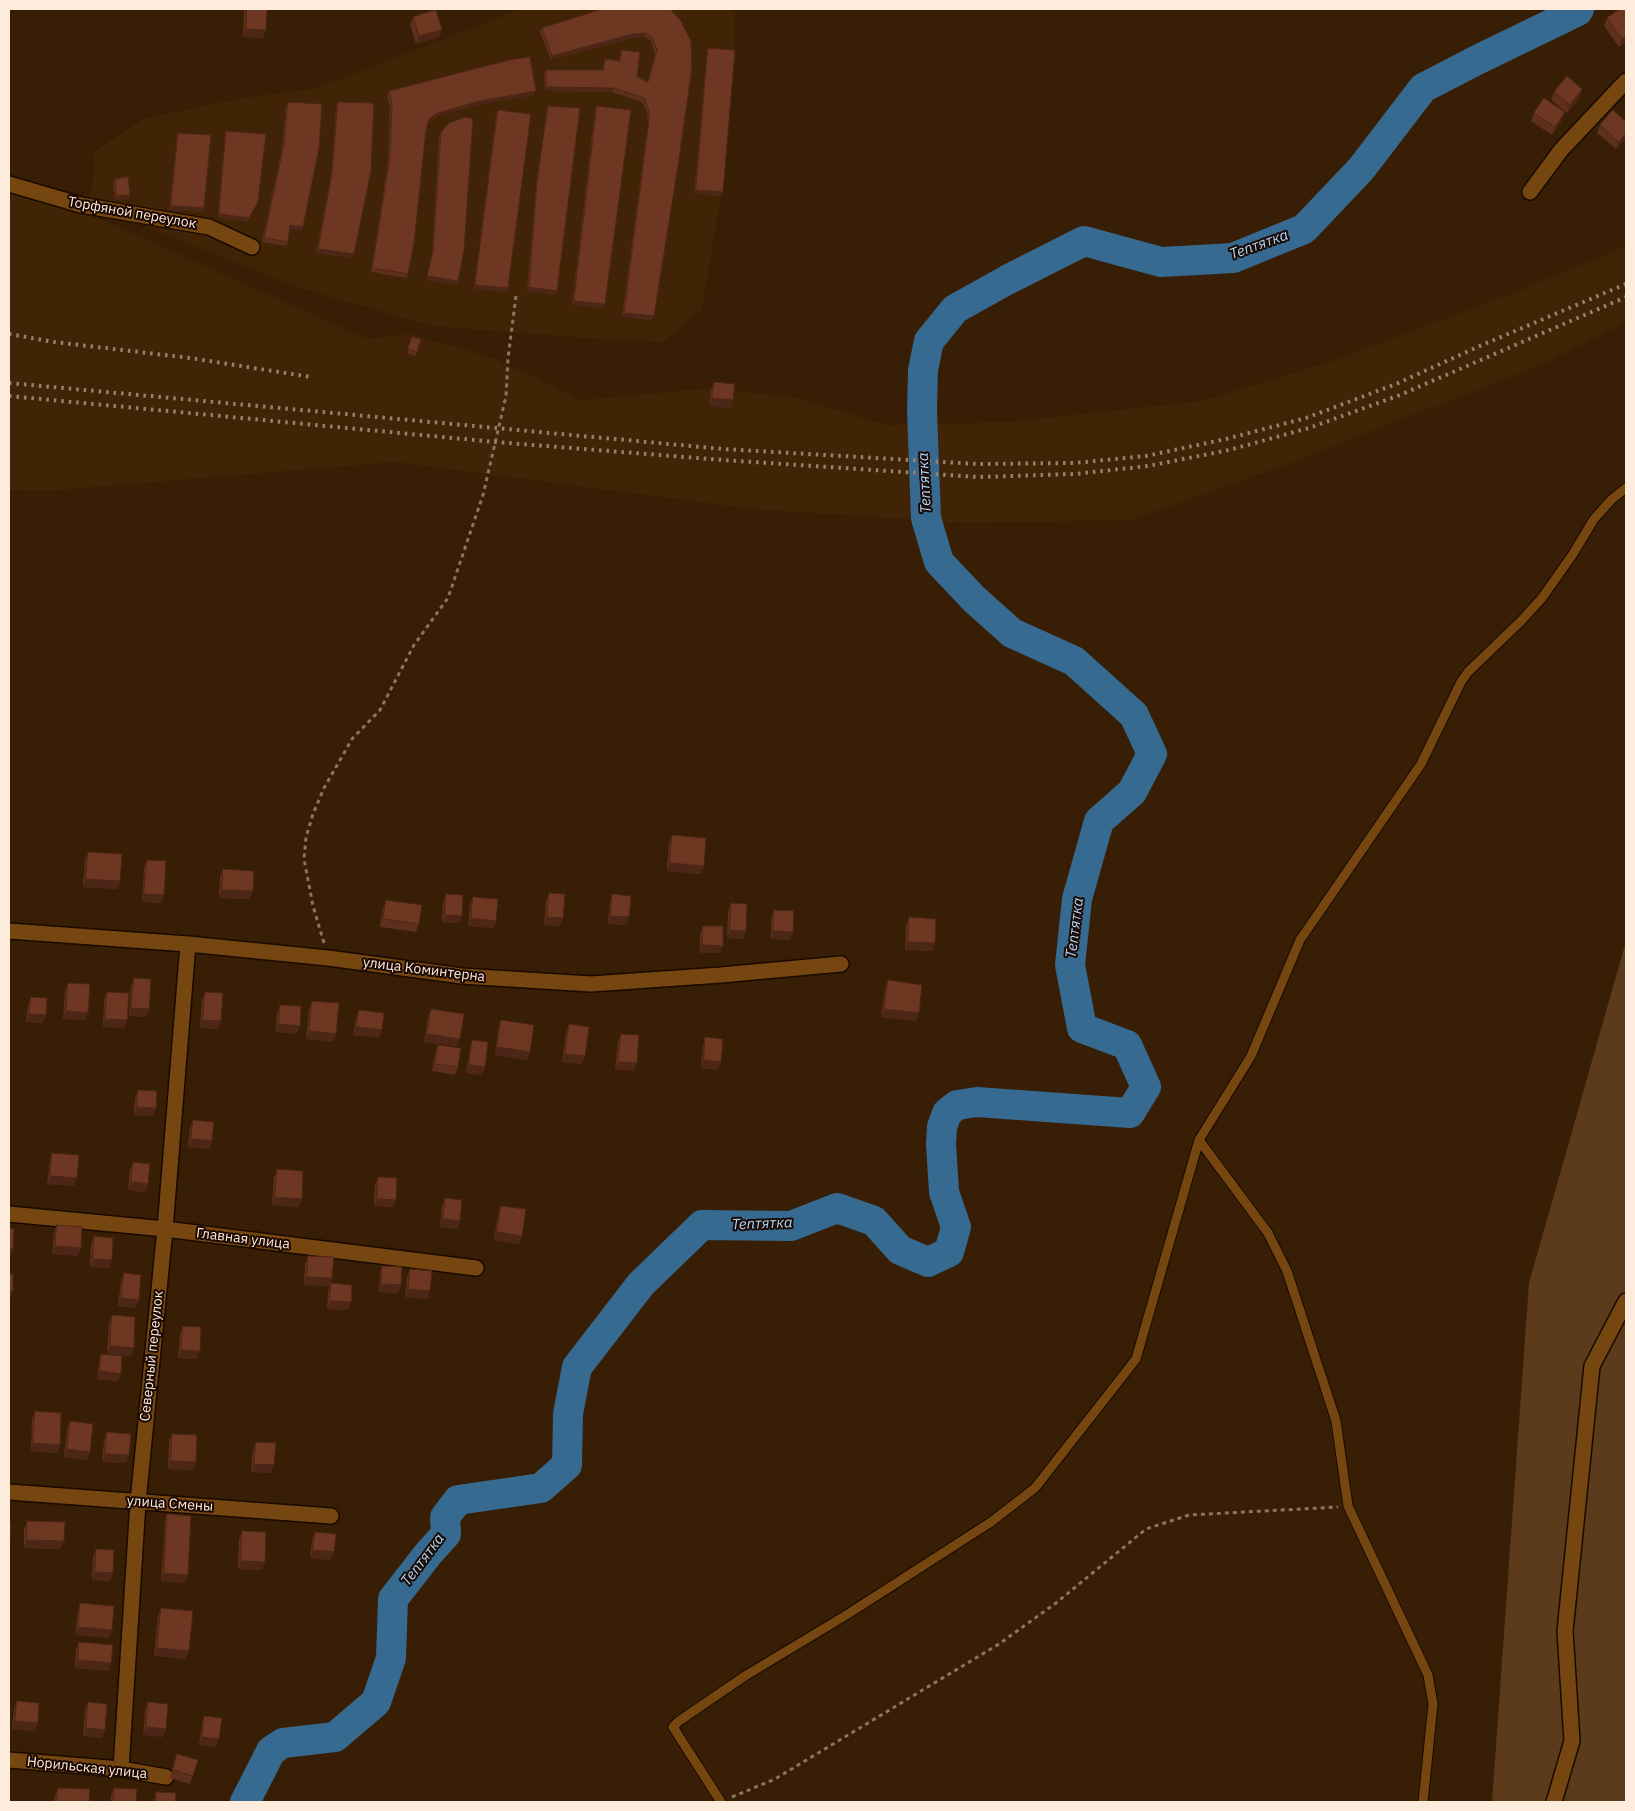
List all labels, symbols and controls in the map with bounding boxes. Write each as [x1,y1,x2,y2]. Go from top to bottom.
street label: Торфяной переулок [66,193,198,233]
water label: Тептятка [1227,226,1291,264]
water label: Тептятка [914,452,936,514]
water label: Тептятка [1062,897,1088,959]
street label: улица Коминтерна [362,954,486,986]
water label: Тептятка [731,1214,793,1234]
street label: Главная улица [195,1225,291,1253]
street label: Северный переулок [137,1290,167,1422]
street label: улица Смены [126,1493,214,1515]
water label: Тептятка [397,1530,449,1590]
street label: Норильская улица [26,1753,148,1783]

